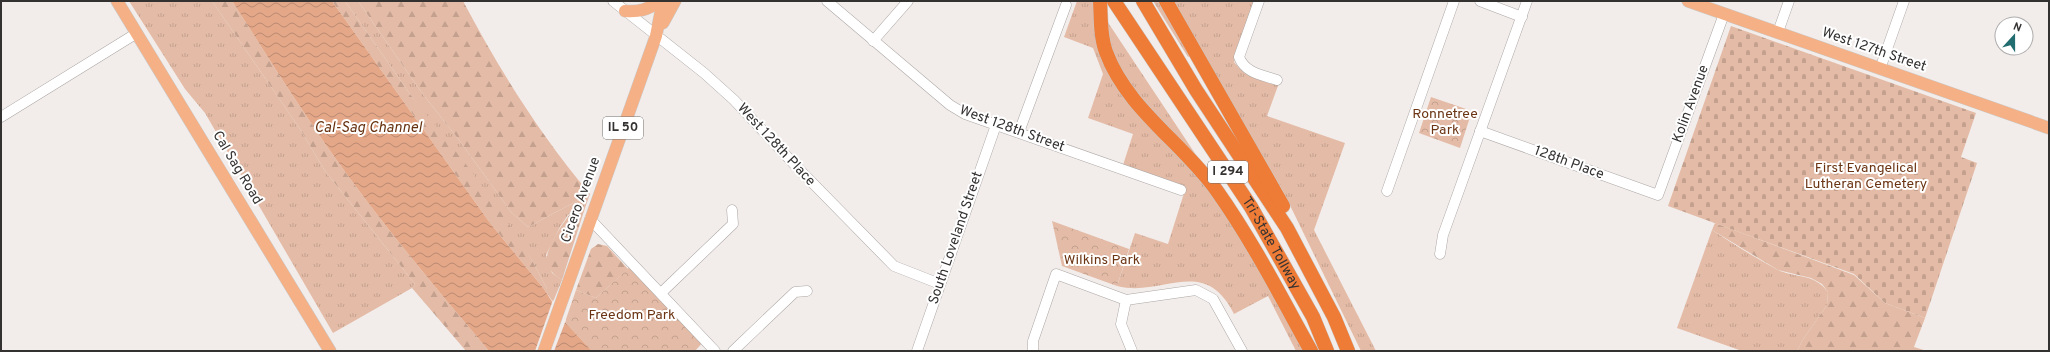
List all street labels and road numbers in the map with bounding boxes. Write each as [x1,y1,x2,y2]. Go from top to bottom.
street label: West 127th Street [1820,24,1928,76]
street label: Kolin Avenue [1669,63,1713,145]
street label: West 128th Place [733,100,819,190]
street label: West 128th Street [957,102,1067,156]
road number: IL 50 [603,117,643,139]
street label: Cal Sag Road [208,128,266,208]
street label: 128th Place [1532,143,1606,183]
street label: Cicero Avenue [558,155,604,245]
road number: I 294 [1208,161,1248,183]
street label: South Loveland Street [925,169,987,307]
street label: Tri-State Tollway [1238,194,1304,293]

